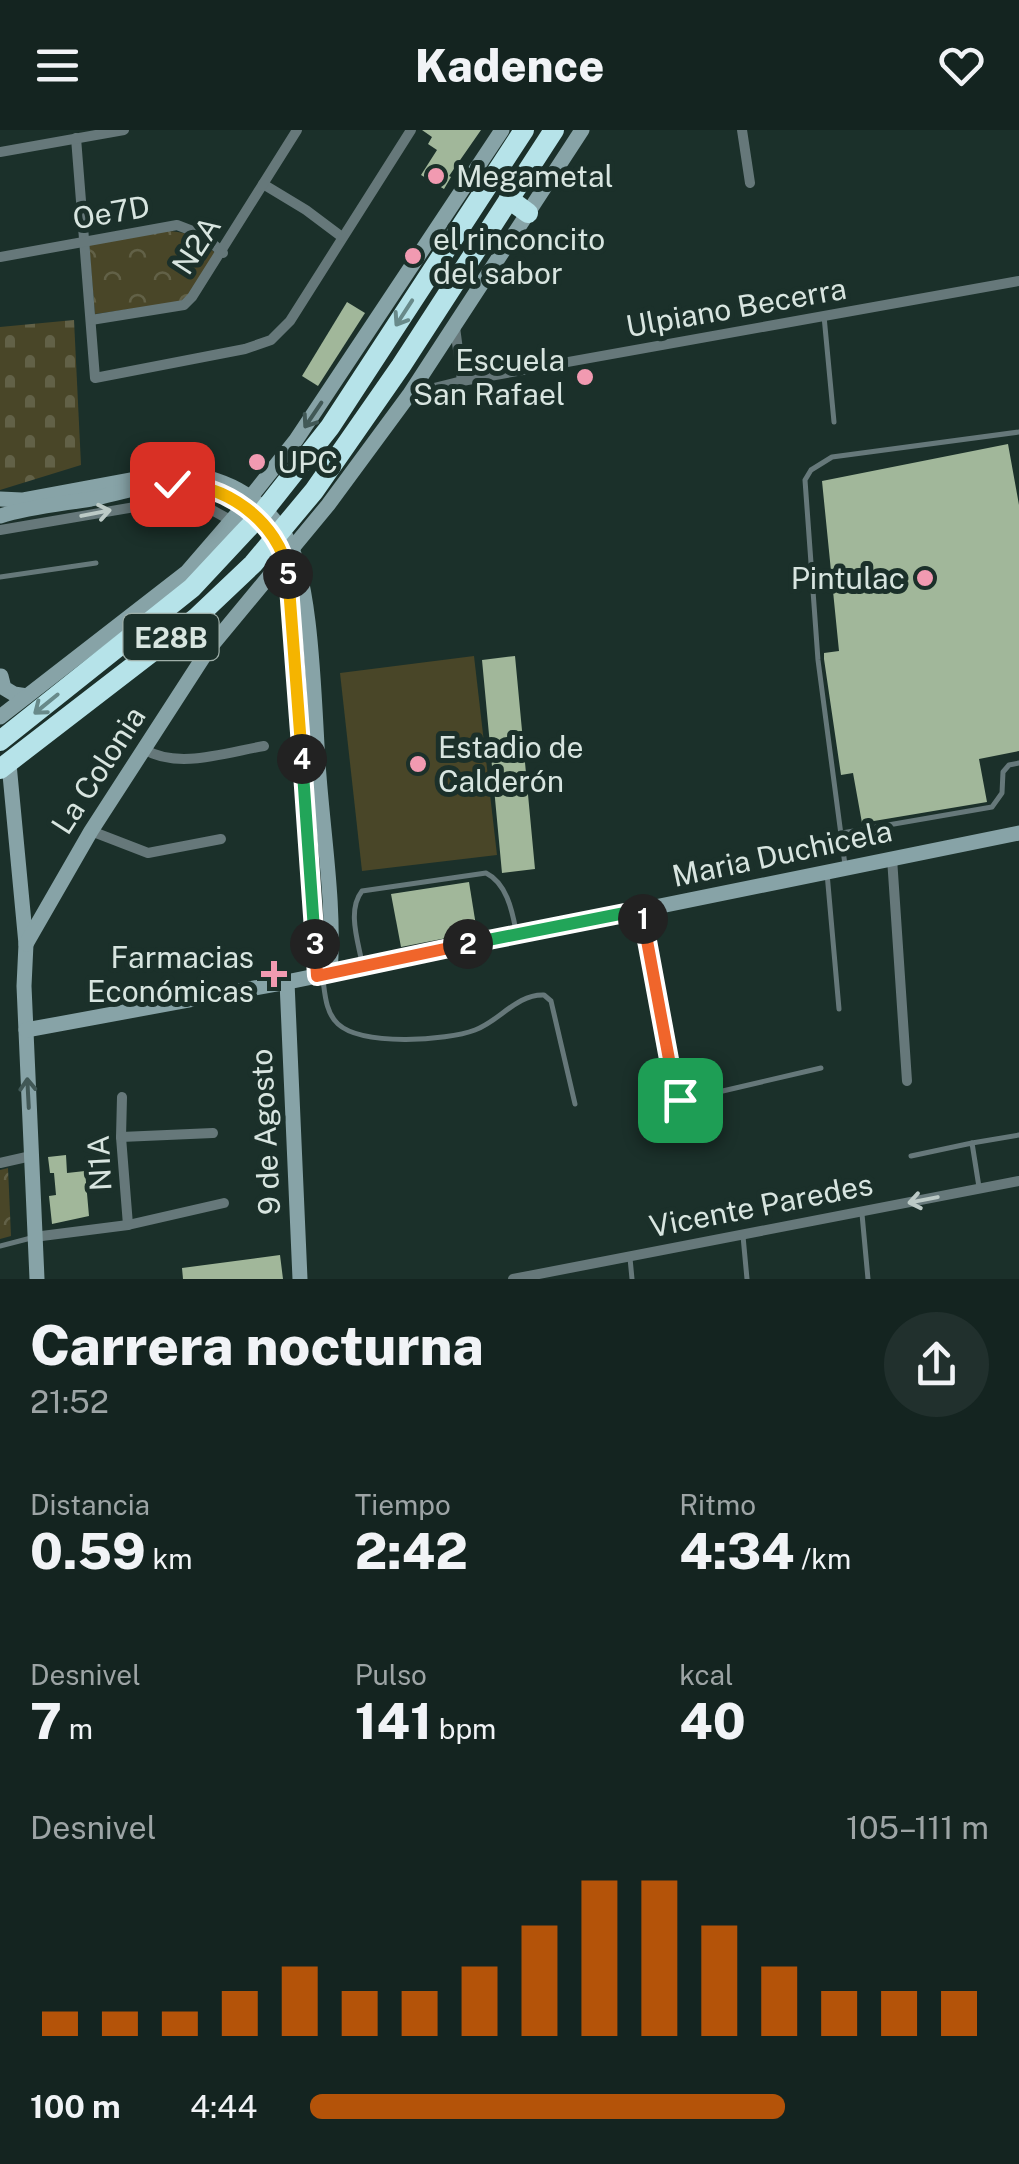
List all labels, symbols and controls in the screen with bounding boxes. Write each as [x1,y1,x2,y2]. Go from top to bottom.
icon: menu [30,38,85,93]
icon: heart [934,38,989,93]
text: Kadence [415,39,604,92]
place label: Megametal [456,158,614,194]
marker: Megametal [425,165,447,187]
street label: Oe7D [70,188,152,236]
street label: N2A [164,209,228,281]
place label: el rinconcito del sabor [433,221,605,291]
marker: el rinconcito del sabor [402,245,424,267]
street label: Ulpiano Becerra [623,270,849,344]
one-way arrow [394,298,415,326]
place label: Escuela San Rafael [413,342,565,412]
marker: Escuela San Rafael [574,366,596,388]
one-way arrow [302,401,323,429]
pin [130,442,215,527]
place label: UPC [277,444,338,480]
marker: UPC [246,451,268,473]
icon: check [145,457,200,512]
one-way arrow [79,503,112,522]
pin: 5 [263,549,313,599]
text: 5 [279,557,297,590]
place label: Pintulac [791,560,905,596]
marker: Pintulac [914,567,936,589]
road number: E28B [124,614,218,660]
one-way arrow [34,693,60,715]
street label: La Colonia [43,699,153,841]
place label: Estadio de Calderón [438,729,583,799]
pin: 4 [277,734,327,784]
text: 4 [293,742,311,775]
marker: Estadio de Calderón [407,753,429,775]
street label: Maria Duchicela [669,812,895,894]
pin: 1 [618,894,668,944]
text: 1 [637,902,649,935]
pin: 3 [290,919,340,969]
pin: 2 [443,919,493,969]
text: 3 [306,927,324,960]
text: 2 [459,927,477,960]
place label: Farmacias Económicas [87,939,254,1009]
marker: Farmacias Económicas [263,963,285,985]
street label: 9 de Agosto [243,1048,287,1216]
pin [638,1058,723,1143]
icon: arrive [653,1073,708,1128]
one-way arrow [19,1077,38,1109]
street label: N1A [80,1134,118,1192]
street label: Vicente Paredes [646,1166,876,1244]
one-way arrow [907,1191,940,1210]
button: share [884,1312,989,1417]
text: Carrera nocturna [30,1313,484,1377]
text: 21:52 [30,1383,109,1420]
text: Distancia [30,1488,150,1521]
text: Tiempo [355,1488,451,1521]
text: Ritmo [679,1488,756,1521]
text: 0.59 [30,1521,146,1580]
text: 2:42 [355,1521,468,1580]
text: 4:34 [679,1521,795,1580]
text: km [146,1542,192,1575]
text: /km [795,1542,851,1575]
text: Desnivel [30,1658,141,1691]
text: Pulso [355,1658,427,1691]
text: kcal [679,1658,733,1691]
text: 7 [30,1691,62,1750]
text: 141 [355,1691,432,1750]
text: 40 [679,1691,746,1750]
text: m [62,1712,93,1745]
text: bpm [432,1712,496,1745]
text: Desnivel [30,1809,156,1846]
text: 105–111 m [846,1809,989,1846]
text: 100 m [30,2088,121,2125]
text: 4:44 [190,2088,257,2125]

